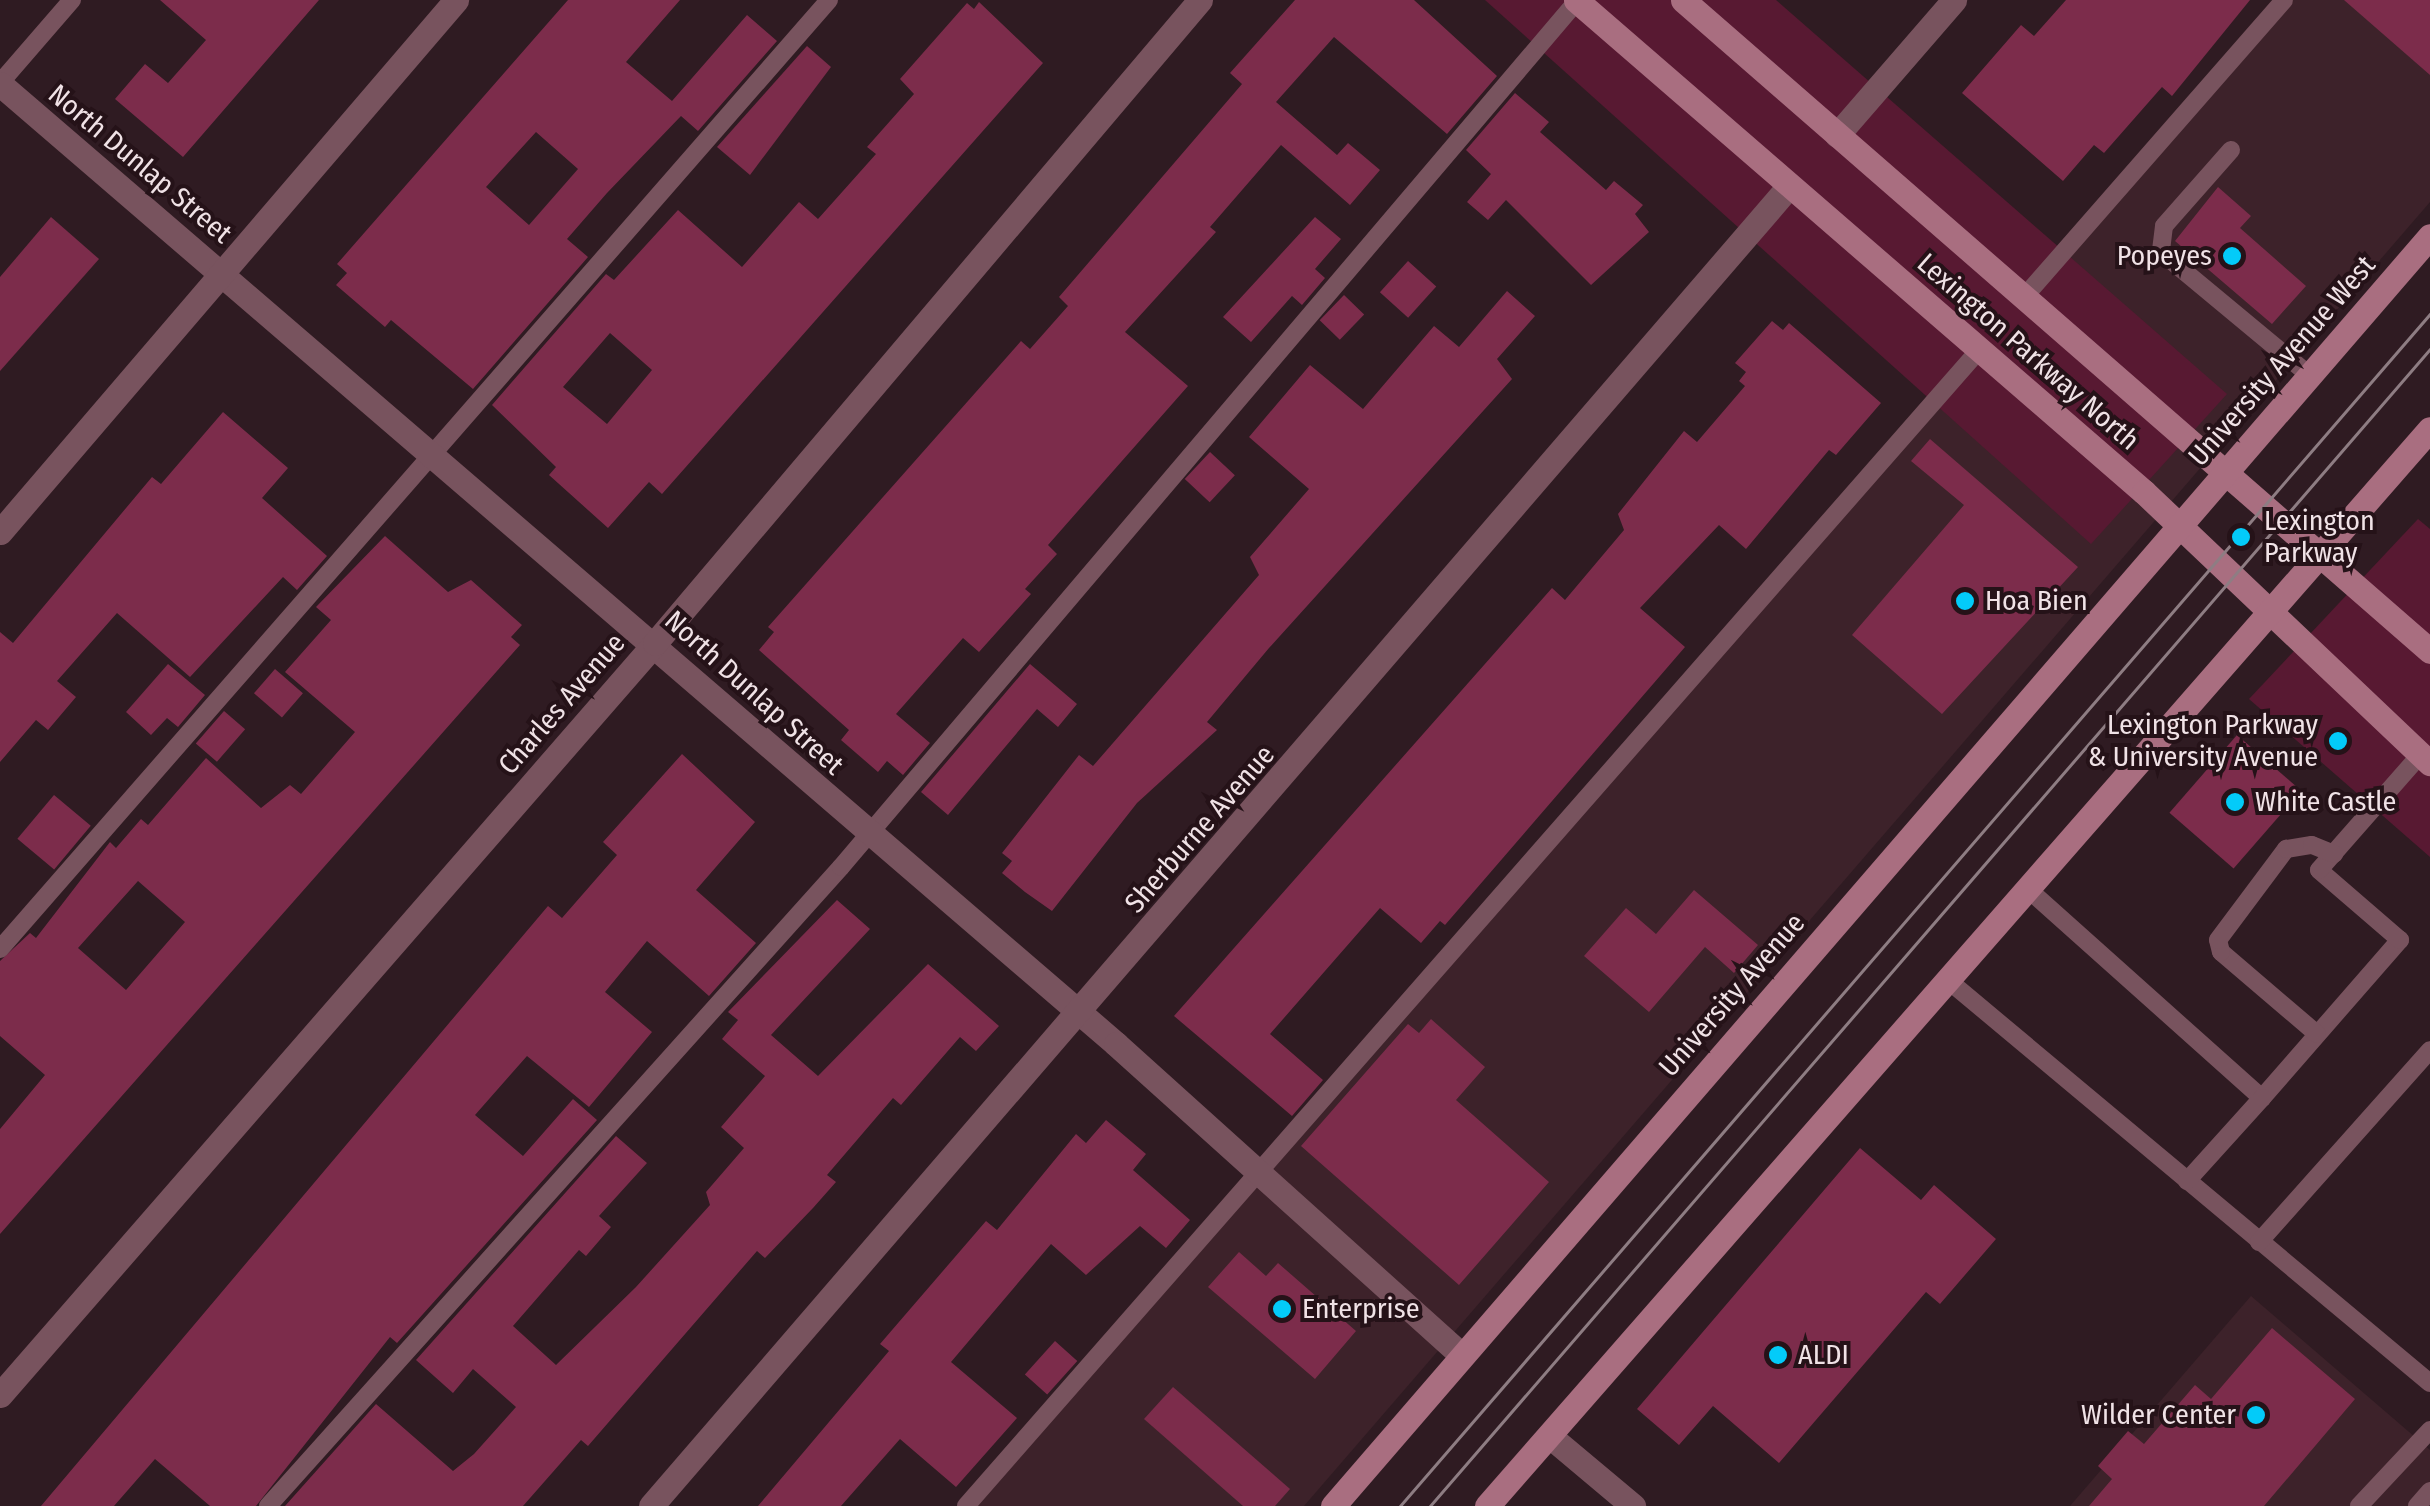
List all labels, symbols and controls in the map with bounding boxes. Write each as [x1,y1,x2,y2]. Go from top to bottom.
street label: North Dunlap Street [42,78,238,250]
place label: Popeyes [2117,239,2212,273]
marker: Popeyes [2221,245,2243,267]
street label: Lexington Parkway North [1910,247,2146,457]
street label: University Avenue West [2182,249,2382,473]
place label: Lexington Parkway [2264,504,2375,570]
marker: Lexington Parkway [2228,524,2254,550]
place label: Hoa Bien [1985,584,2088,618]
marker: Hoa Bien [1954,590,1976,612]
street label: North Dunlap Street [658,604,850,782]
street label: Charles Avenue [492,627,632,781]
place label: Lexington Parkway & University Avenue [2088,708,2318,774]
marker: Lexington Parkway & University Avenue [2327,730,2349,752]
street label: Sherburne Avenue [1118,738,1282,920]
place label: White Castle [2255,785,2396,819]
marker: White Castle [2224,791,2246,813]
street label: University Avenue [1652,907,1812,1083]
place label: Enterprise [1302,1292,1419,1326]
marker: Enterprise [1271,1298,1293,1320]
place label: ALDI [1798,1338,1849,1372]
marker: ALDI [1767,1344,1789,1366]
place label: Wilder Center [2081,1398,2236,1432]
marker: Wilder Center [2245,1404,2267,1426]

